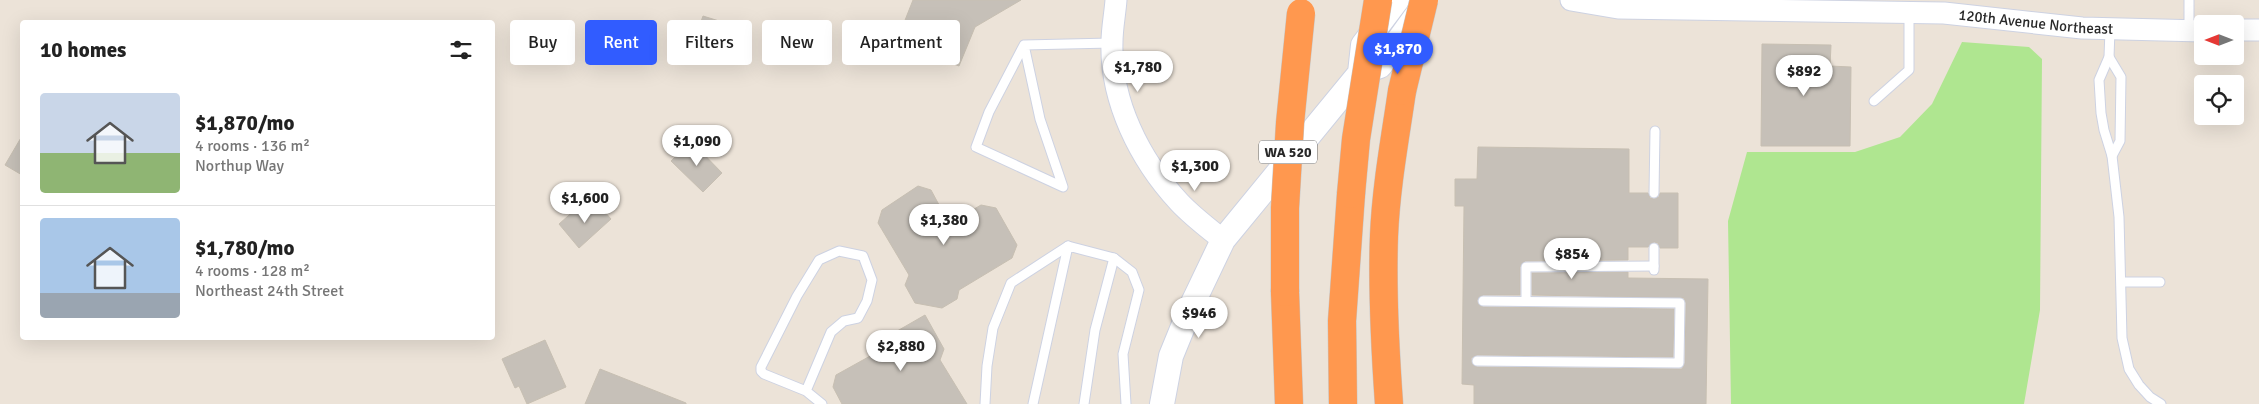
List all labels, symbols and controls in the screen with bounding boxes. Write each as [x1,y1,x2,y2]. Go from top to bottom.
street label: 120th Avenue Northeast [1957,6,2113,38]
north arrow [2194,15,2244,65]
map controls [2194,15,2244,125]
chip: Buy [510,20,575,65]
chip: Rent [585,20,657,65]
chip: Filters [667,20,752,65]
chip: New [762,20,832,65]
chip: Apartment [842,20,960,65]
pin: $1,870 [1357,32,1439,75]
icon: filters [447,36,475,64]
text: 10 homes [40,37,126,63]
text: $1,870 [1374,39,1422,59]
pin: $1,780 [1097,51,1179,93]
pin: $892 [1774,54,1834,97]
text: $1,780 [1114,57,1162,77]
text: $892 [1787,61,1821,81]
button: locate [2194,75,2244,125]
text: $1,870/mo [195,110,294,136]
icon: home [80,113,140,173]
pin: $1,090 [656,124,738,167]
text: $1,090 [673,131,721,151]
text: 4 rooms · 136 m² [195,136,310,156]
road number: WA 520 [1259,140,1317,163]
pin: $1,300 [1154,150,1236,192]
text: Northup Way [195,156,284,176]
text: $1,300 [1171,156,1219,176]
pin: $1,600 [544,182,626,224]
text: $1,600 [561,188,609,208]
pin: $1,380 [903,204,985,246]
text: $1,380 [920,210,968,230]
text: $1,780/mo [195,235,294,261]
icon: home [80,238,140,298]
pin: $854 [1542,238,1602,280]
text: $854 [1555,244,1589,264]
text: 4 rooms · 128 m² [195,261,310,281]
text: Northeast 24th Street [195,281,344,301]
pin: $946 [1169,296,1229,339]
text: $946 [1182,303,1216,323]
pin: $2,880 [860,330,942,372]
text: $2,880 [877,336,925,356]

